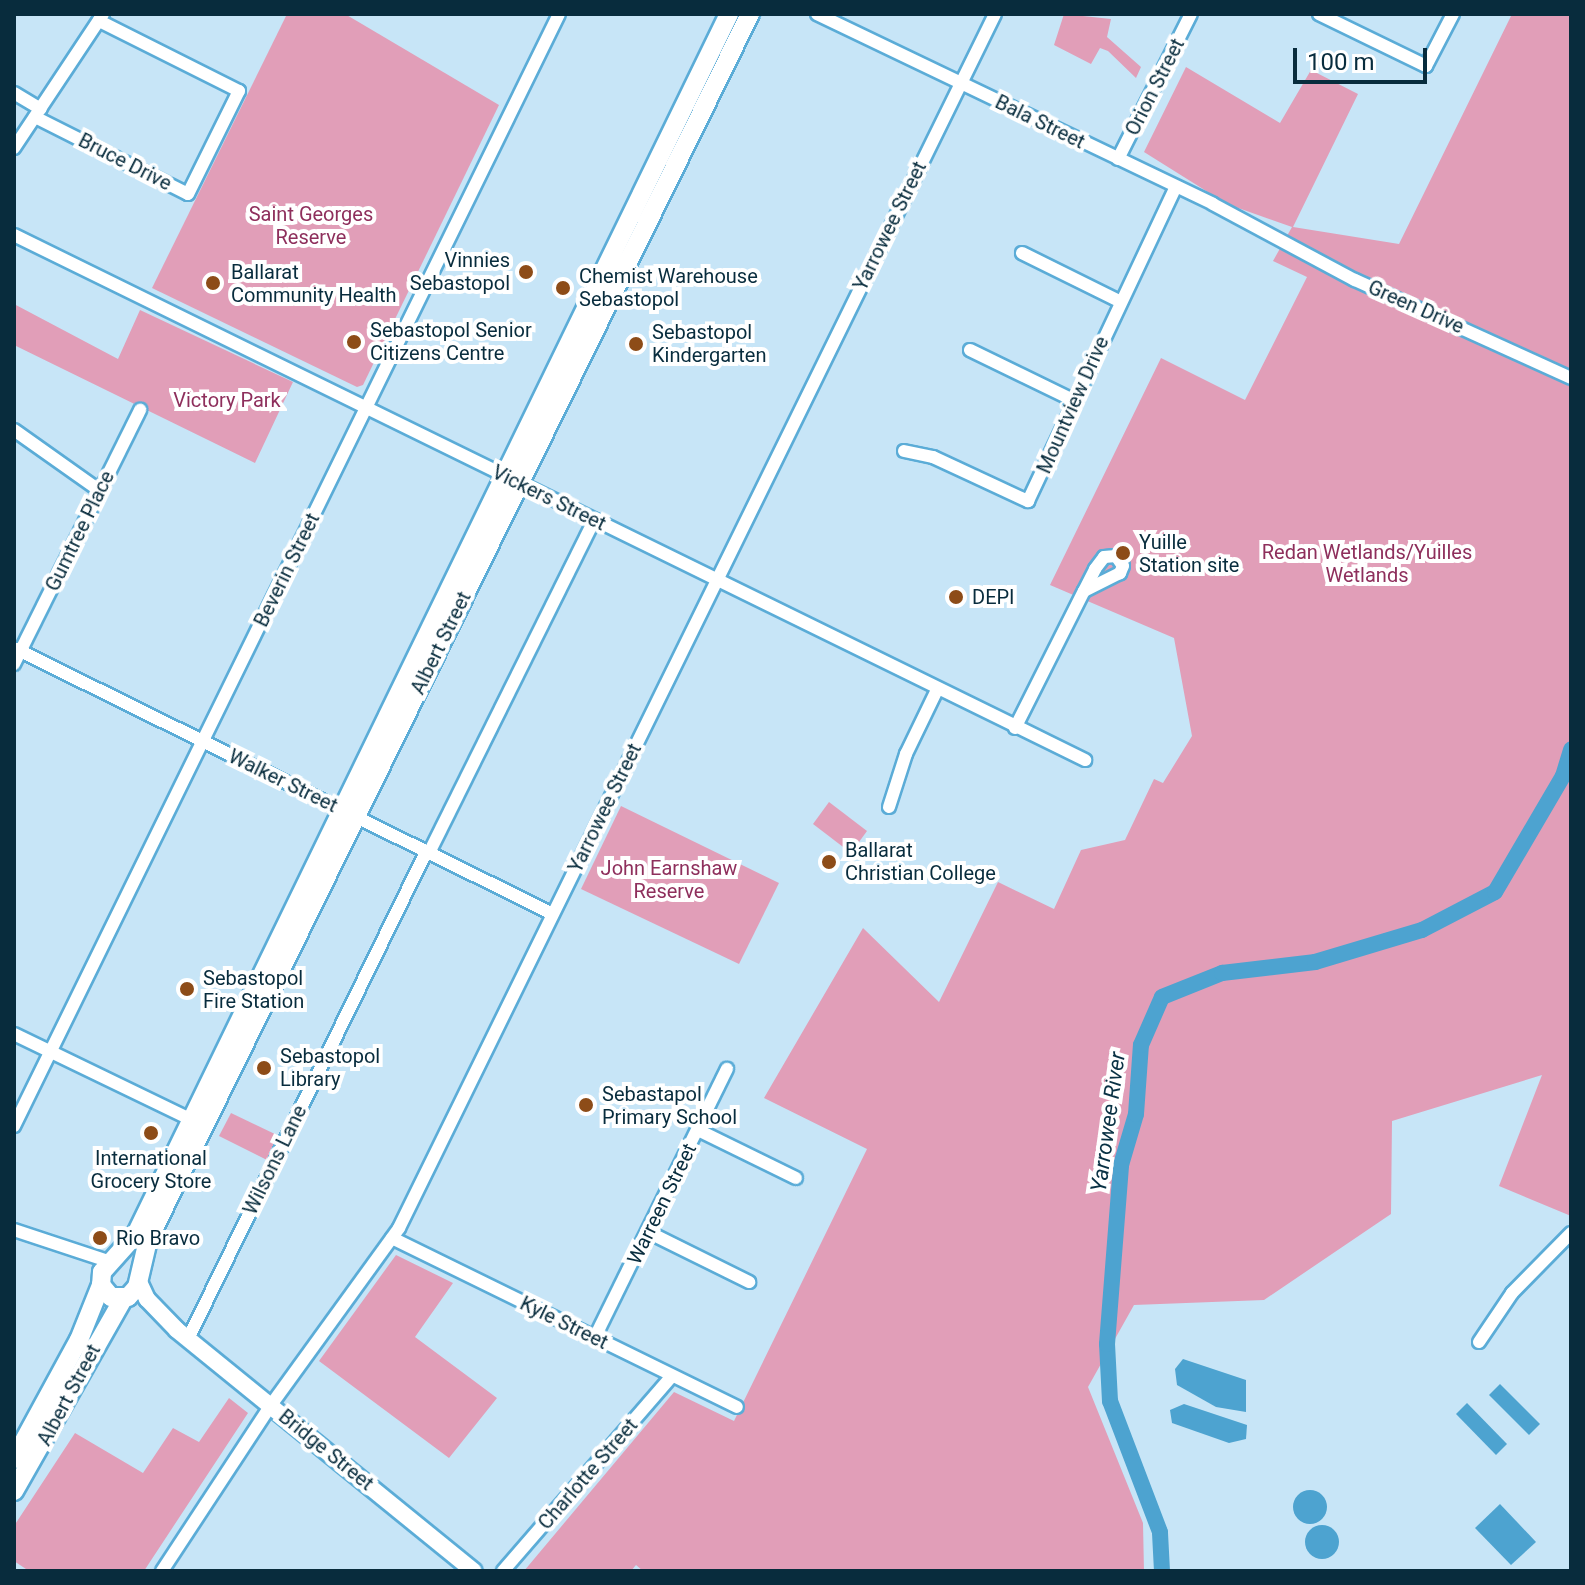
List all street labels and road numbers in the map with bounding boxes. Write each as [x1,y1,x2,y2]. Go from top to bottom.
street label: Orion Street [1120,35,1190,139]
street label: Bala Street [991,90,1089,154]
street label: Bruce Drive [74,128,176,196]
street label: Yarrowee Street [848,157,932,295]
street label: Green Drive [1364,275,1468,339]
street label: Mountview Drive [1032,333,1114,477]
street label: Vickers Street [488,460,610,536]
street label: Gumtree Place [41,467,119,595]
street label: Beverin Street [249,509,325,631]
street label: Albert Street [406,588,476,698]
street label: Yarrowee Street [563,739,647,877]
street label: Walker Street [225,744,341,818]
street label: Wilsons Lane [238,1101,312,1219]
street label: Warreen Street [622,1140,702,1268]
street label: Kyle Street [516,1291,612,1355]
street label: Albert Street [32,1340,106,1450]
street label: Bridge Street [274,1405,378,1495]
street label: Charlotte Street [533,1414,643,1534]

